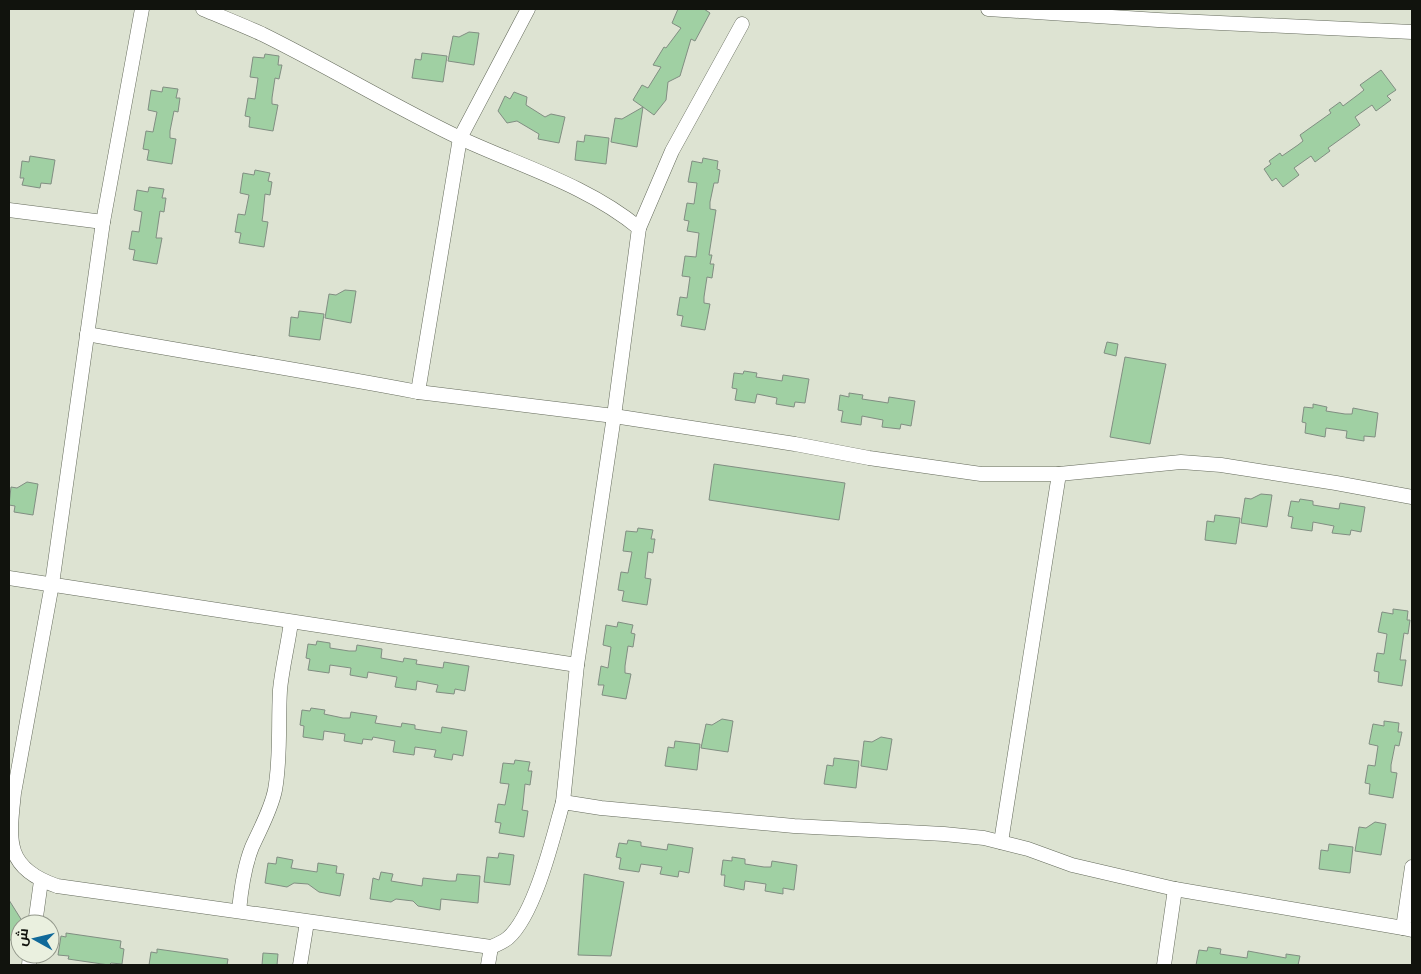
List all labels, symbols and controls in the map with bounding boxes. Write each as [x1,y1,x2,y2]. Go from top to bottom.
north arrow [10,914,60,964]
text: ش [13,927,33,947]

